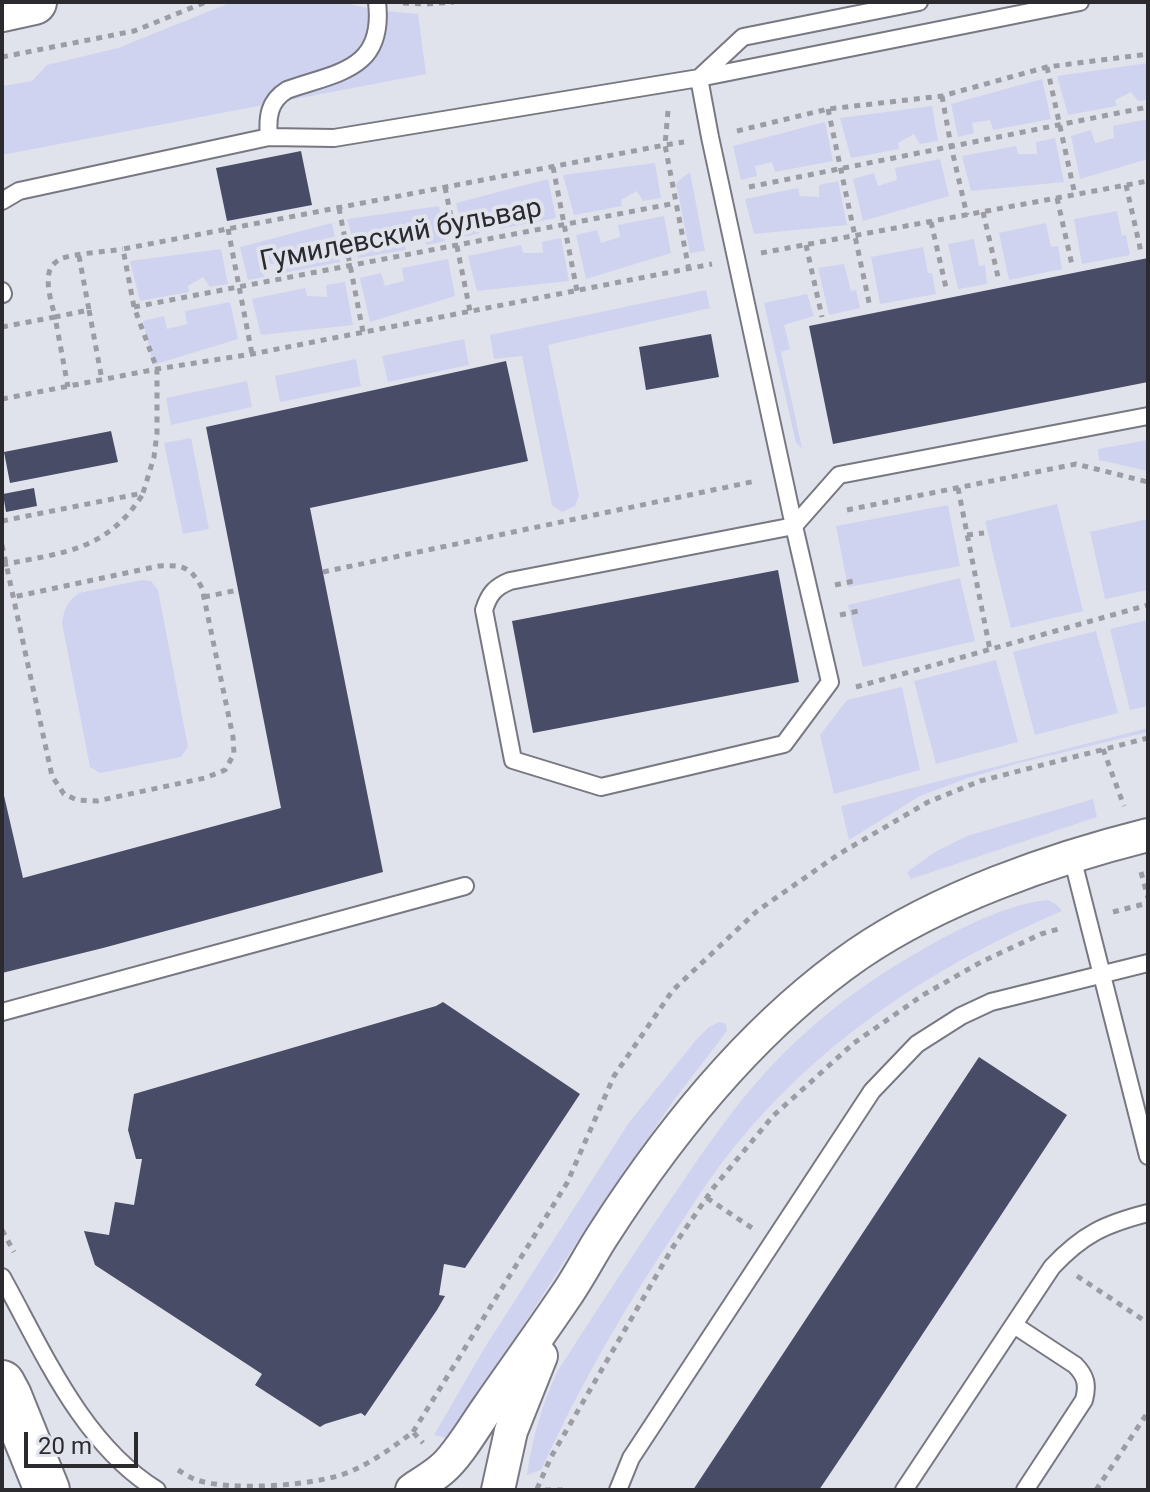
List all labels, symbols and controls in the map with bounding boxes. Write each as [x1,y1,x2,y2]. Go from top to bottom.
street label: Гумилевский бульвар [257,192,545,280]
scale bar [28,1416,142,1466]
text: 20 m [38,1432,92,1460]

